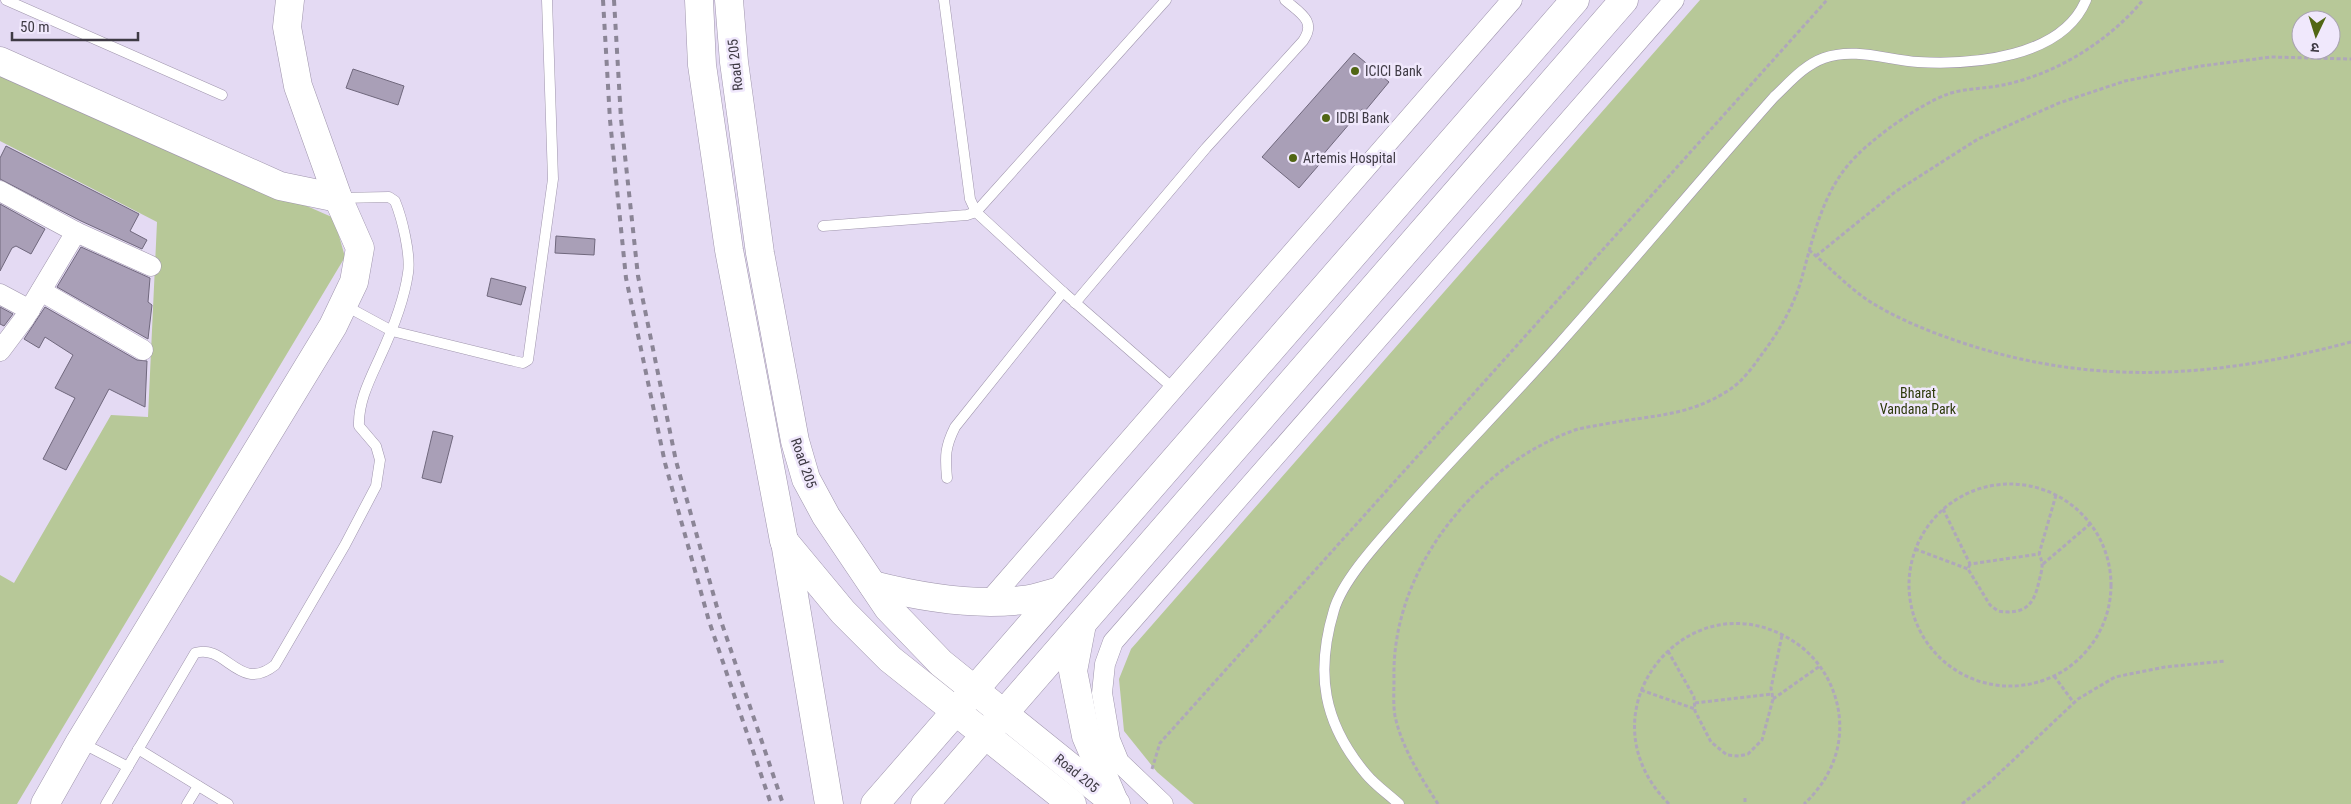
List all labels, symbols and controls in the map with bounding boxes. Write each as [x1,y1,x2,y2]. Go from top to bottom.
scale bar [12,10,139,42]
north arrow [2291,10,2341,60]
text: 50 m [20,18,50,36]
street label: Road 205 [724,38,746,92]
text: उ [2310,40,2320,56]
place label: ICICI Bank [1365,63,1423,79]
marker: ICICI Bank [1349,65,1361,77]
place label: IDBI Bank [1336,110,1390,126]
marker: IDBI Bank [1320,112,1332,124]
place label: Artemis Hospital [1303,150,1396,166]
marker: Artemis Hospital [1287,152,1299,164]
park label: Bharat Vandana Park [1880,385,1957,417]
street label: Road 205 [788,436,820,490]
street label: Road 205 [1052,750,1102,796]

